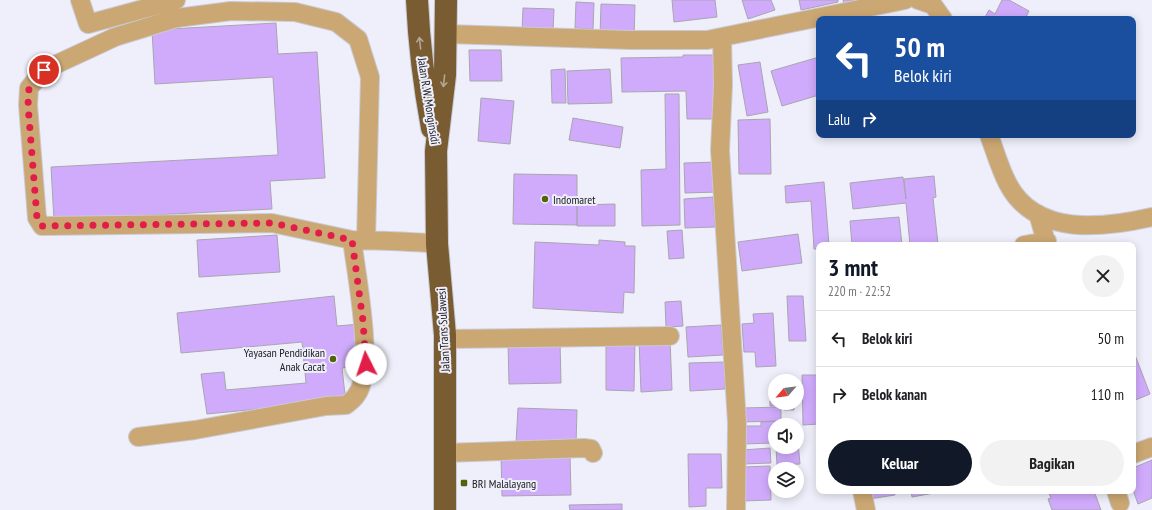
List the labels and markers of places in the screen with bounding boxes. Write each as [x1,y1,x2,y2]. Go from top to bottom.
pin [27,53,61,87]
place label: Indomaret [553,192,596,207]
marker: Indomaret [540,194,550,204]
place label: Yayasan Pendidikan Anak Cacat [244,345,326,374]
marker: Yayasan Pendidikan Anak Cacat [328,354,338,364]
place label: BRI Malalayang [472,476,536,491]
marker: BRI Malalayang [459,478,469,488]

